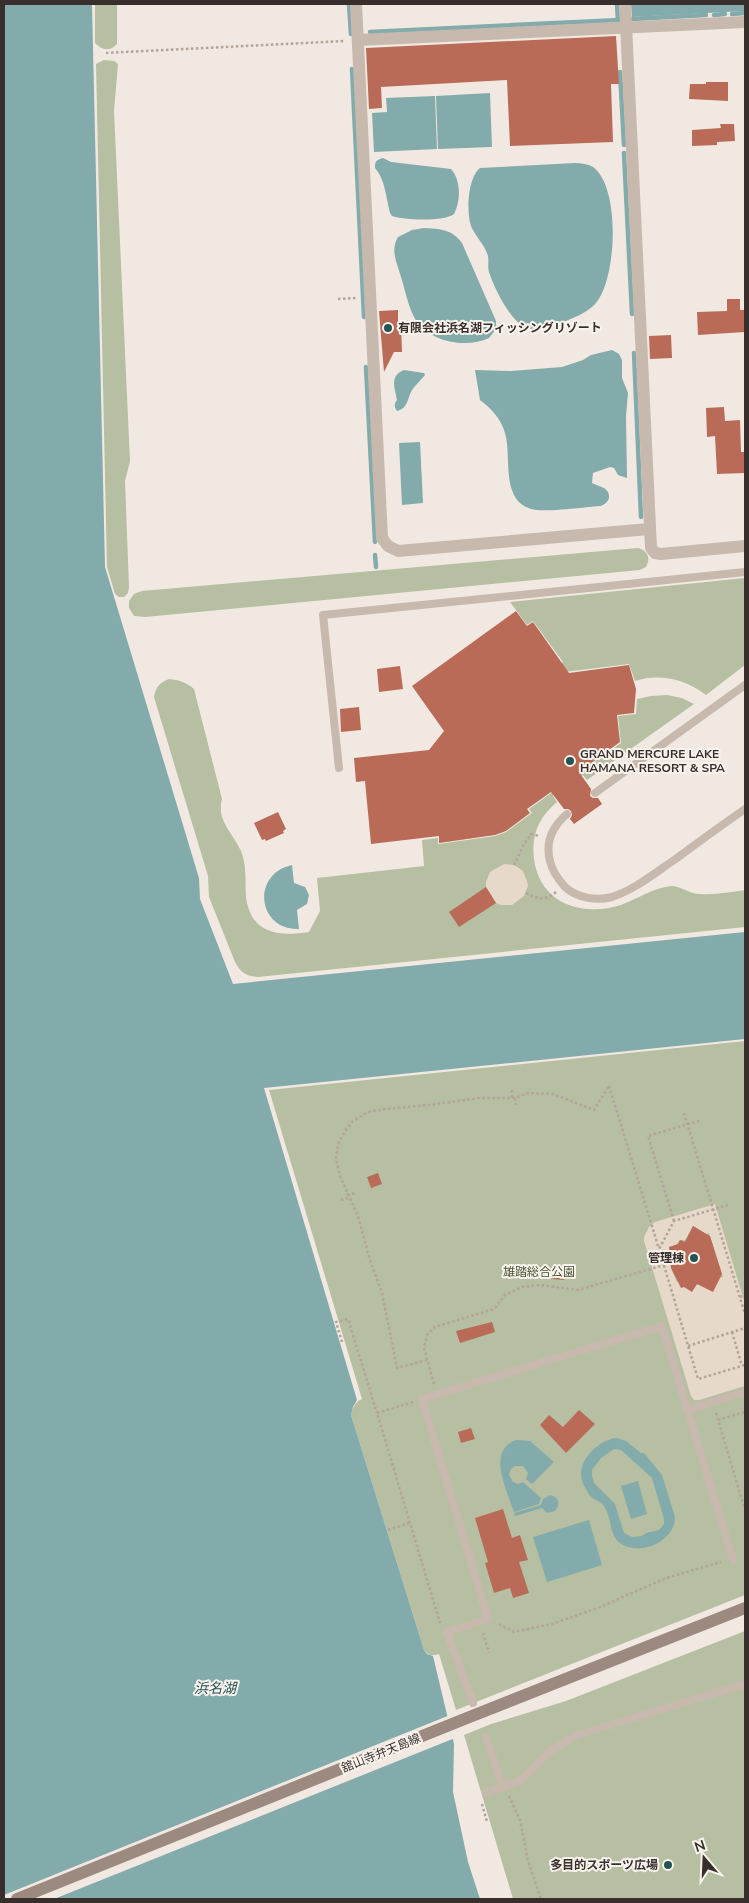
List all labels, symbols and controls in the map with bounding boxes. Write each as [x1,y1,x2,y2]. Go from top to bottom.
place label: 有限会社浜名湖フィッシングリゾート [398,320,602,336]
marker: 有限会社浜名湖フィッシングリゾート [382,322,394,334]
place label: GRAND MERCURE LAKE HAMANA RESORT & SPA [580,746,725,776]
marker: GRAND MERCURE LAKE HAMANA RESORT & SPA [564,755,576,767]
place label: 管理棟 [648,1250,684,1266]
marker: 管理棟 [688,1252,700,1264]
park label: 雄踏総合公園 [503,1264,575,1280]
water label: 浜名湖 [194,1679,238,1698]
street label: 舘山寺弁天島線 [339,1730,423,1776]
north arrow [679,1833,729,1883]
text: N [692,1835,708,1857]
place label: 多目的スポーツ広場 [550,1857,658,1873]
marker: 多目的スポーツ広場 [662,1859,674,1871]

